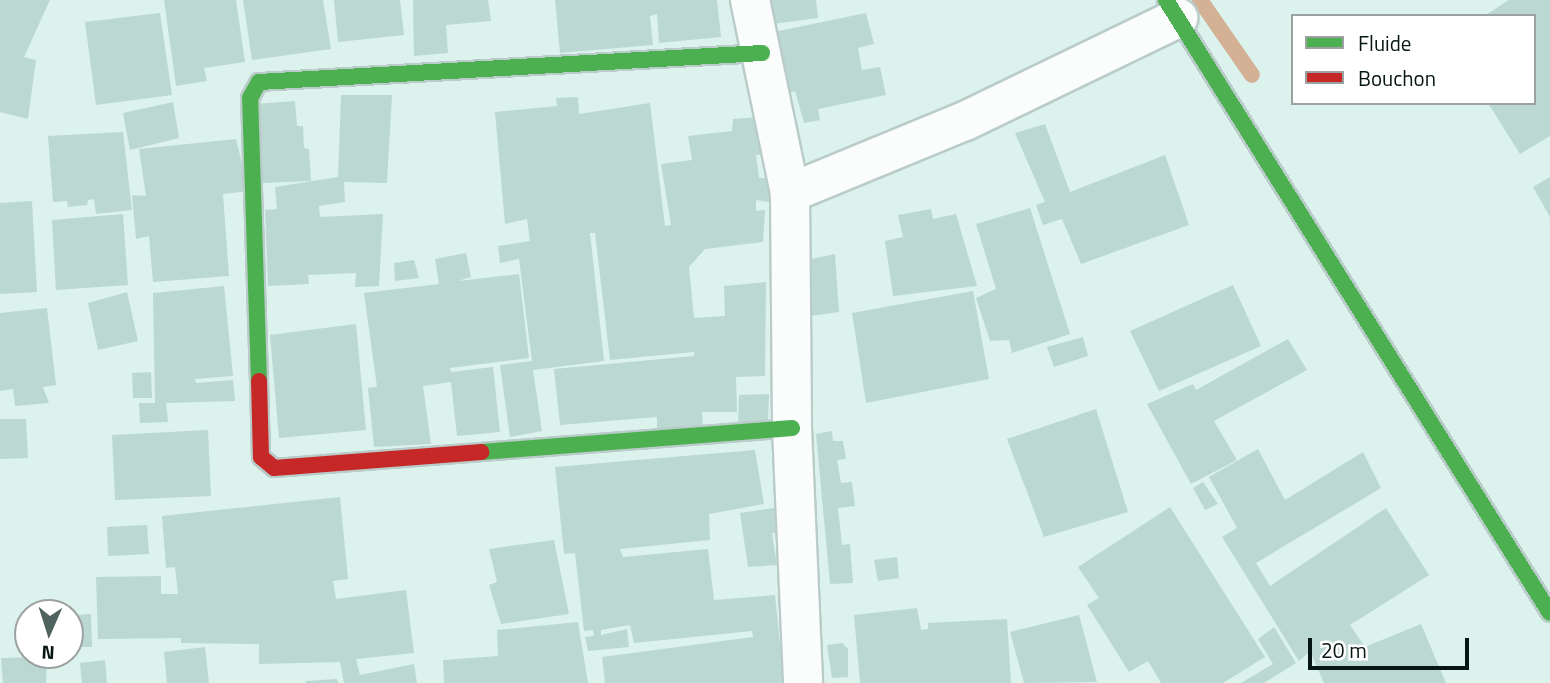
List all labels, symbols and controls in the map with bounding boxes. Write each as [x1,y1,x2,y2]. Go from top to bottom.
legend [1291,14,1536,105]
text: Fluide [1358,27,1411,59]
text: Bouchon [1358,62,1436,94]
north arrow [14,599,84,669]
scale bar [1312,624,1473,668]
text: 20 m [1321,634,1367,666]
text: N [41,639,55,668]

